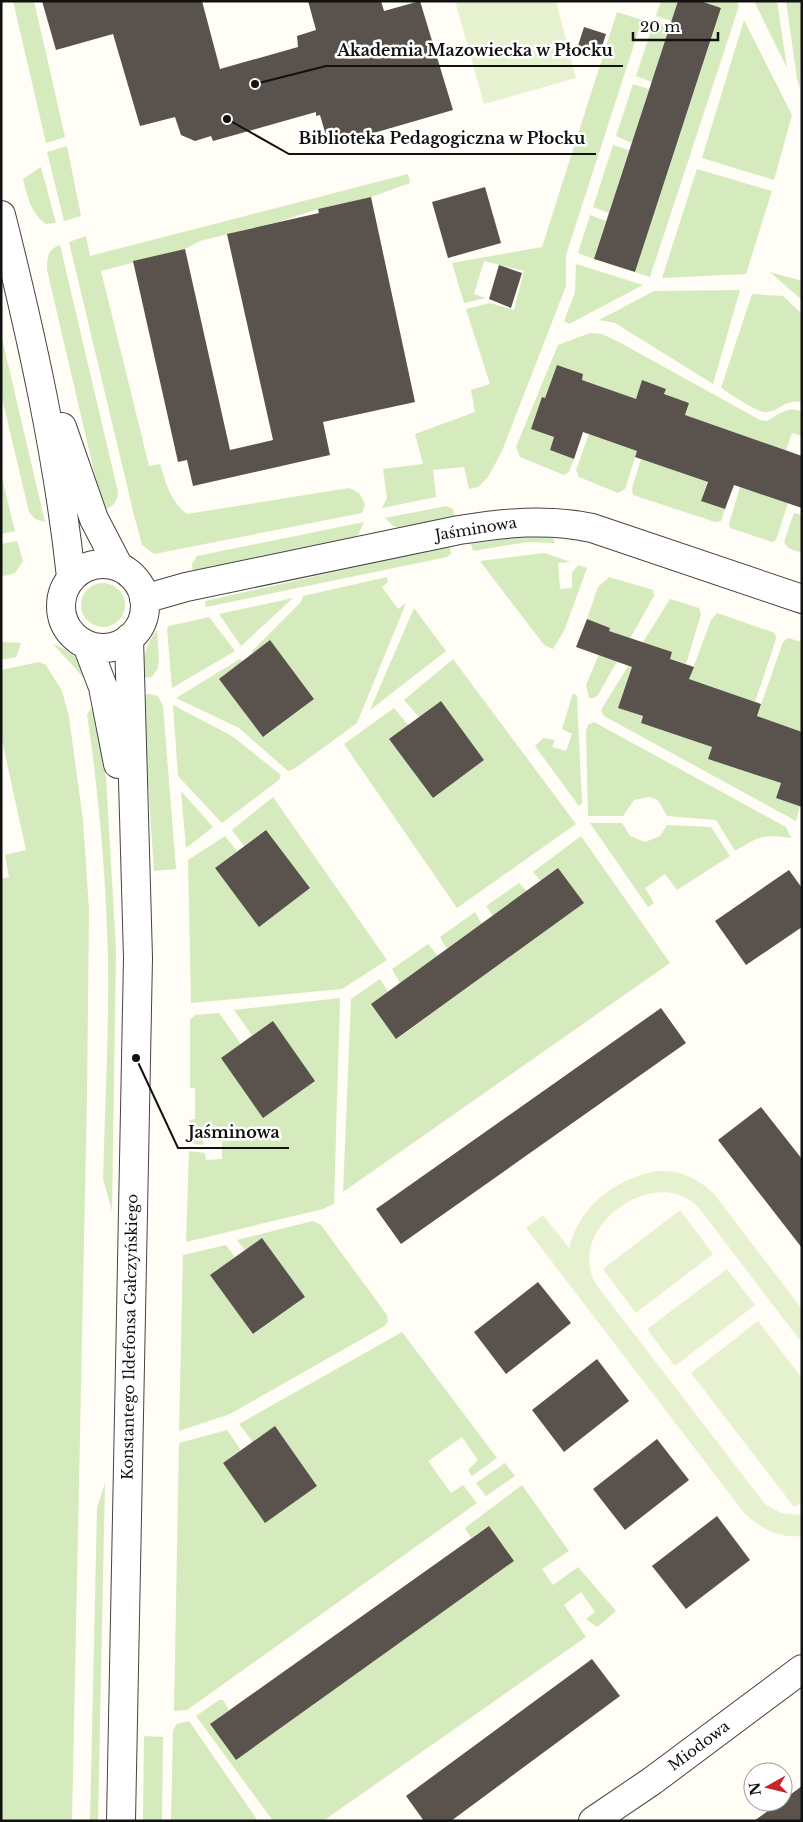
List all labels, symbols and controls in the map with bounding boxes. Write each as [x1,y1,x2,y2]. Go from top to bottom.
scale bar [633,10,718,42]
text: 20 m [640,17,680,36]
callout: Akademia Mazowiecka w Płocku [326,35,623,66]
text: Akademia Mazowiecka w Płocku [336,40,614,60]
callout: Biblioteka Pedagogiczna w Płocku [289,123,596,154]
text: Biblioteka Pedagogiczna w Płocku [299,128,586,148]
street label: Jaśminowa [432,513,519,545]
callout: Jaśminowa [178,1117,289,1148]
text: Jaśminowa [185,1122,280,1142]
street label: Konstantego Ildefonsa Gałczyńskiego [118,1194,141,1480]
street label: Miodowa [664,1716,734,1775]
north arrow [743,1762,793,1812]
text: N [745,1781,765,1797]

